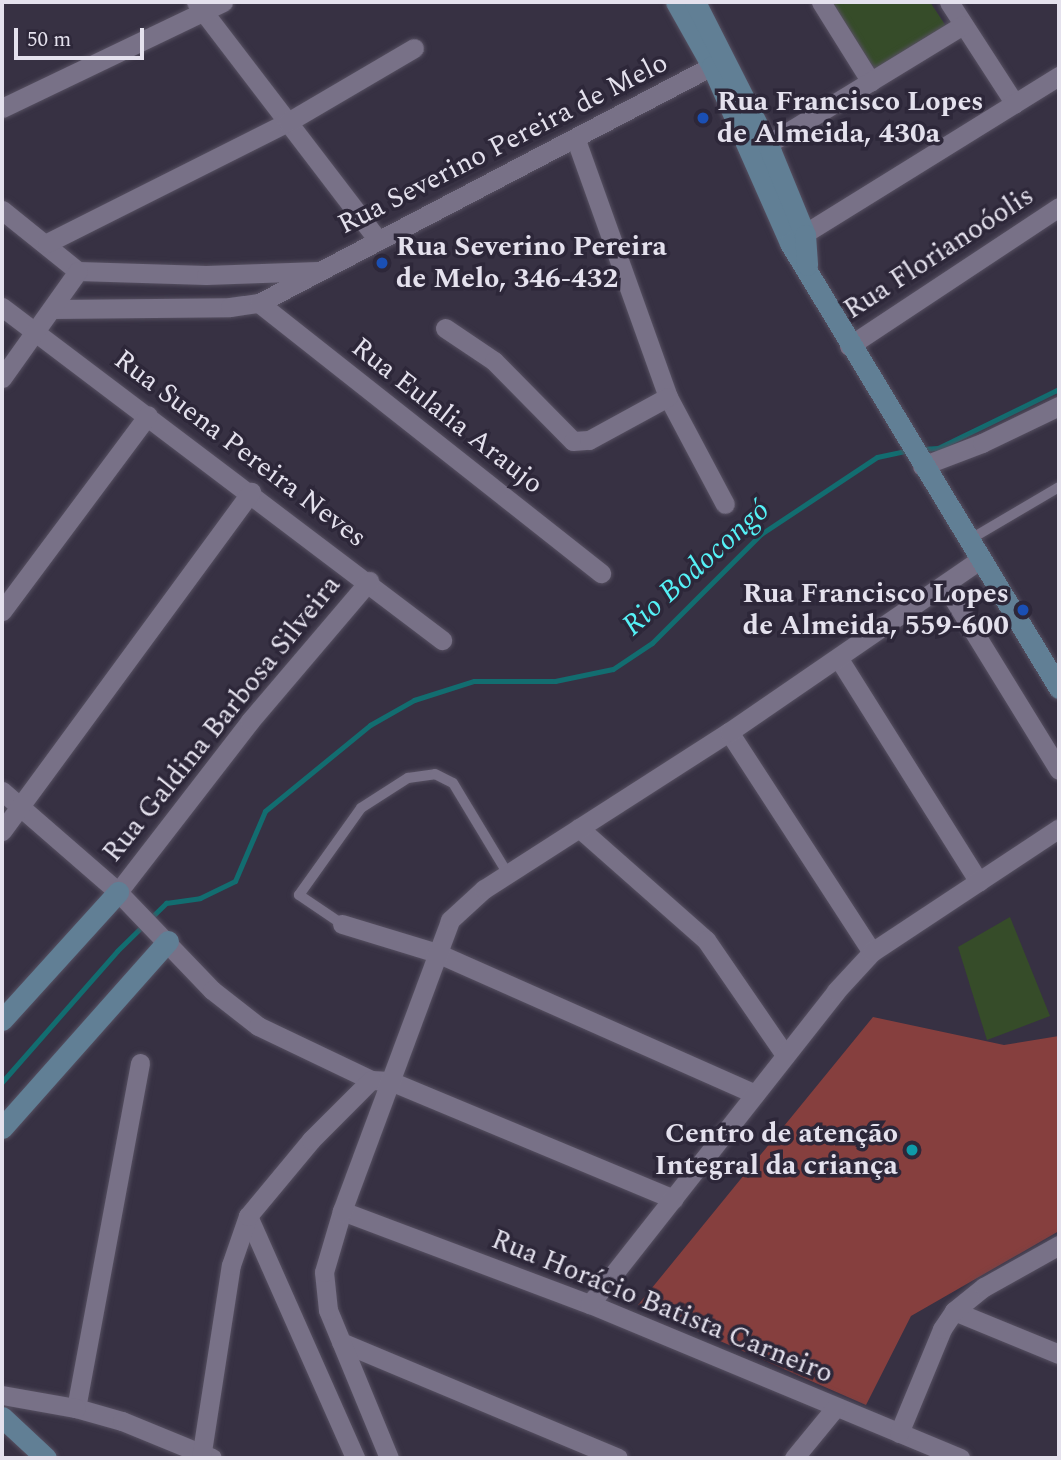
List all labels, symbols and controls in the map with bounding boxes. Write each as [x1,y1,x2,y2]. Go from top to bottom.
scale bar [18,14,147,58]
text: 50 m [27,24,71,56]
street label: Rua Severino Pereira de Melo [333,46,673,242]
place label: Rua Francisco Lopes de Almeida, 430a [717,85,984,151]
marker: Rua Francisco Lopes de Almeida, 430a [695,110,711,126]
street label: Rua Florianoóolis [838,179,1040,327]
place label: Rua Severino Pereira de Melo, 346-432 [396,230,667,296]
marker: Rua Severino Pereira de Melo, 346-432 [374,255,390,271]
street label: Rua Eulalia Araujo [344,331,550,501]
street label: Rua Suena Pereira Neves [107,343,373,555]
water label: Rio Bodocongó [615,492,777,644]
street label: Rua Galdina Barbosa Silveira [96,569,348,869]
place label: Rua Francisco Lopes de Almeida, 559-600 [742,577,1009,643]
marker: Rua Francisco Lopes de Almeida, 559-600 [1015,602,1031,618]
place label: Centro de atenção Integral da criança [655,1117,898,1183]
marker: Centro de atenção Integral da criança [904,1142,920,1158]
street label: Rua Horácio Batista Carneiro [486,1223,838,1391]

